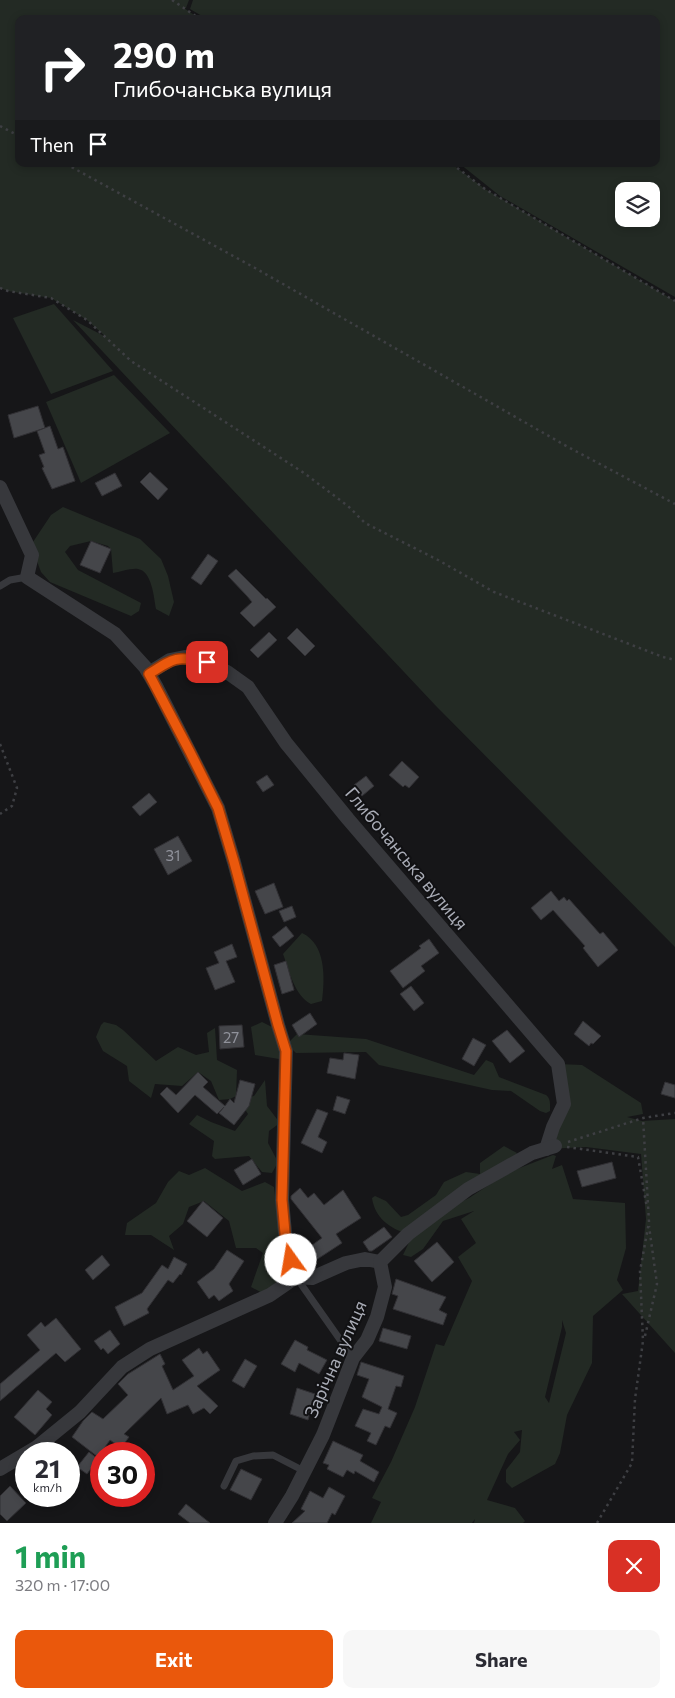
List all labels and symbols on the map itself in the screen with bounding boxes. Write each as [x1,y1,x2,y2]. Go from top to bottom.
pin [186,641,228,683]
street label: Глибочанська вулиця [341,782,473,934]
house number: 31 [166,846,180,864]
house number: 27 [223,1028,239,1046]
position arrow [264,1233,316,1285]
street label: Зарічна вулиця [299,1297,371,1421]
speed limit sign: 30 [90,1442,155,1507]

